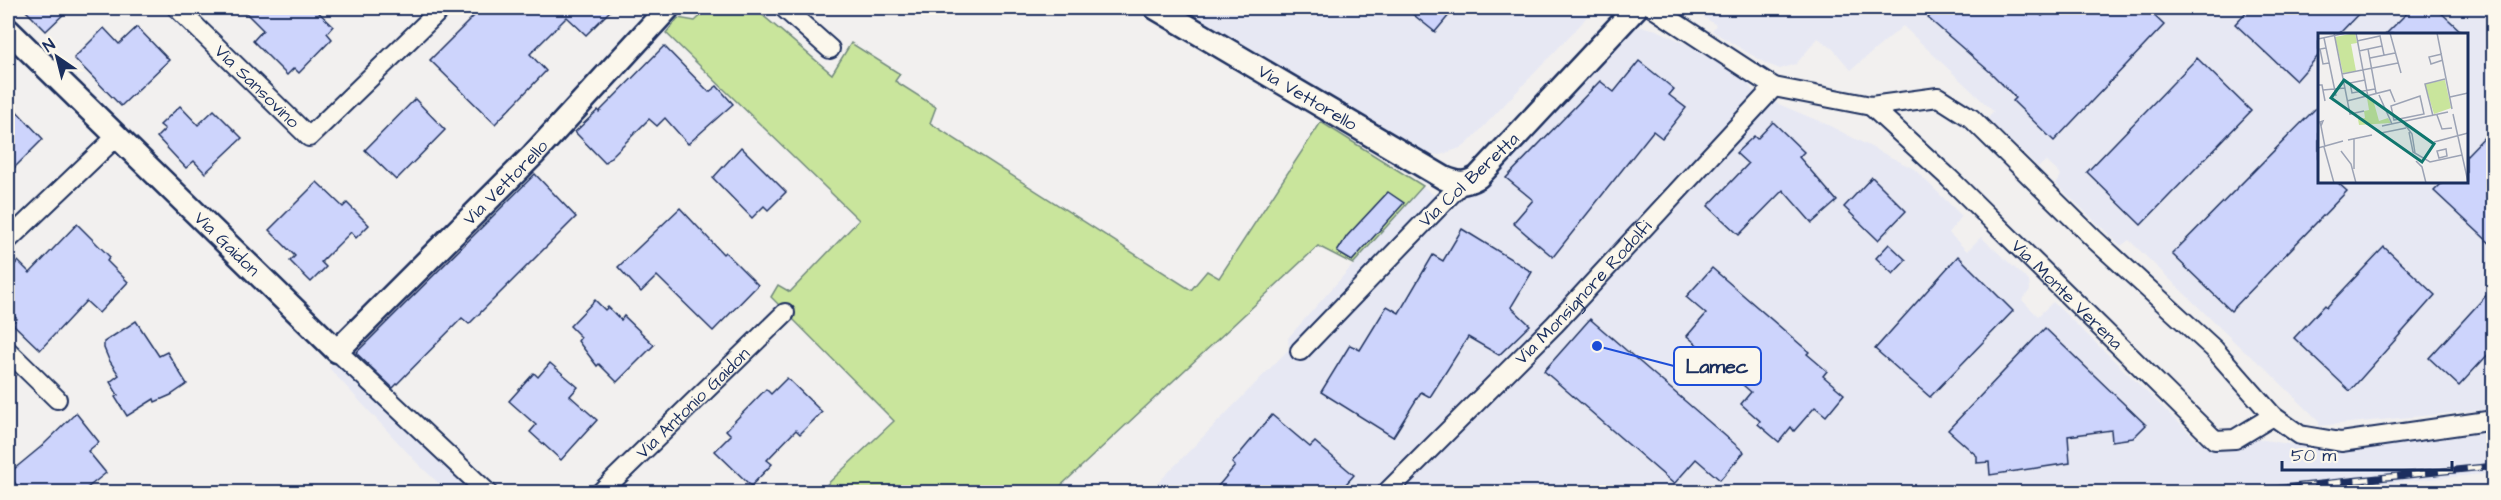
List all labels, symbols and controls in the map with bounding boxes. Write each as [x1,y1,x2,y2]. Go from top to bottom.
north arrow [27,27,87,87]
inset map [2318,33,2468,183]
text: N [39,34,59,57]
street label: Via Sansovino [209,39,305,134]
street label: Via Vettorello [1253,58,1362,137]
street label: Via Col Beretta [1413,127,1525,233]
street label: Via Vettorello [457,134,554,231]
street label: Via Gaidon [189,206,266,282]
street label: Via Monsignore Rodolfi [1509,214,1658,370]
street label: Via Monte Verena [2006,234,2129,355]
street label: Via Antonio Gaidon [630,341,755,464]
callout: Lamec [1674,347,1761,385]
text: Lamec [1685,353,1749,381]
scale bar [2282,434,2452,472]
text: 50 m [2291,443,2336,468]

